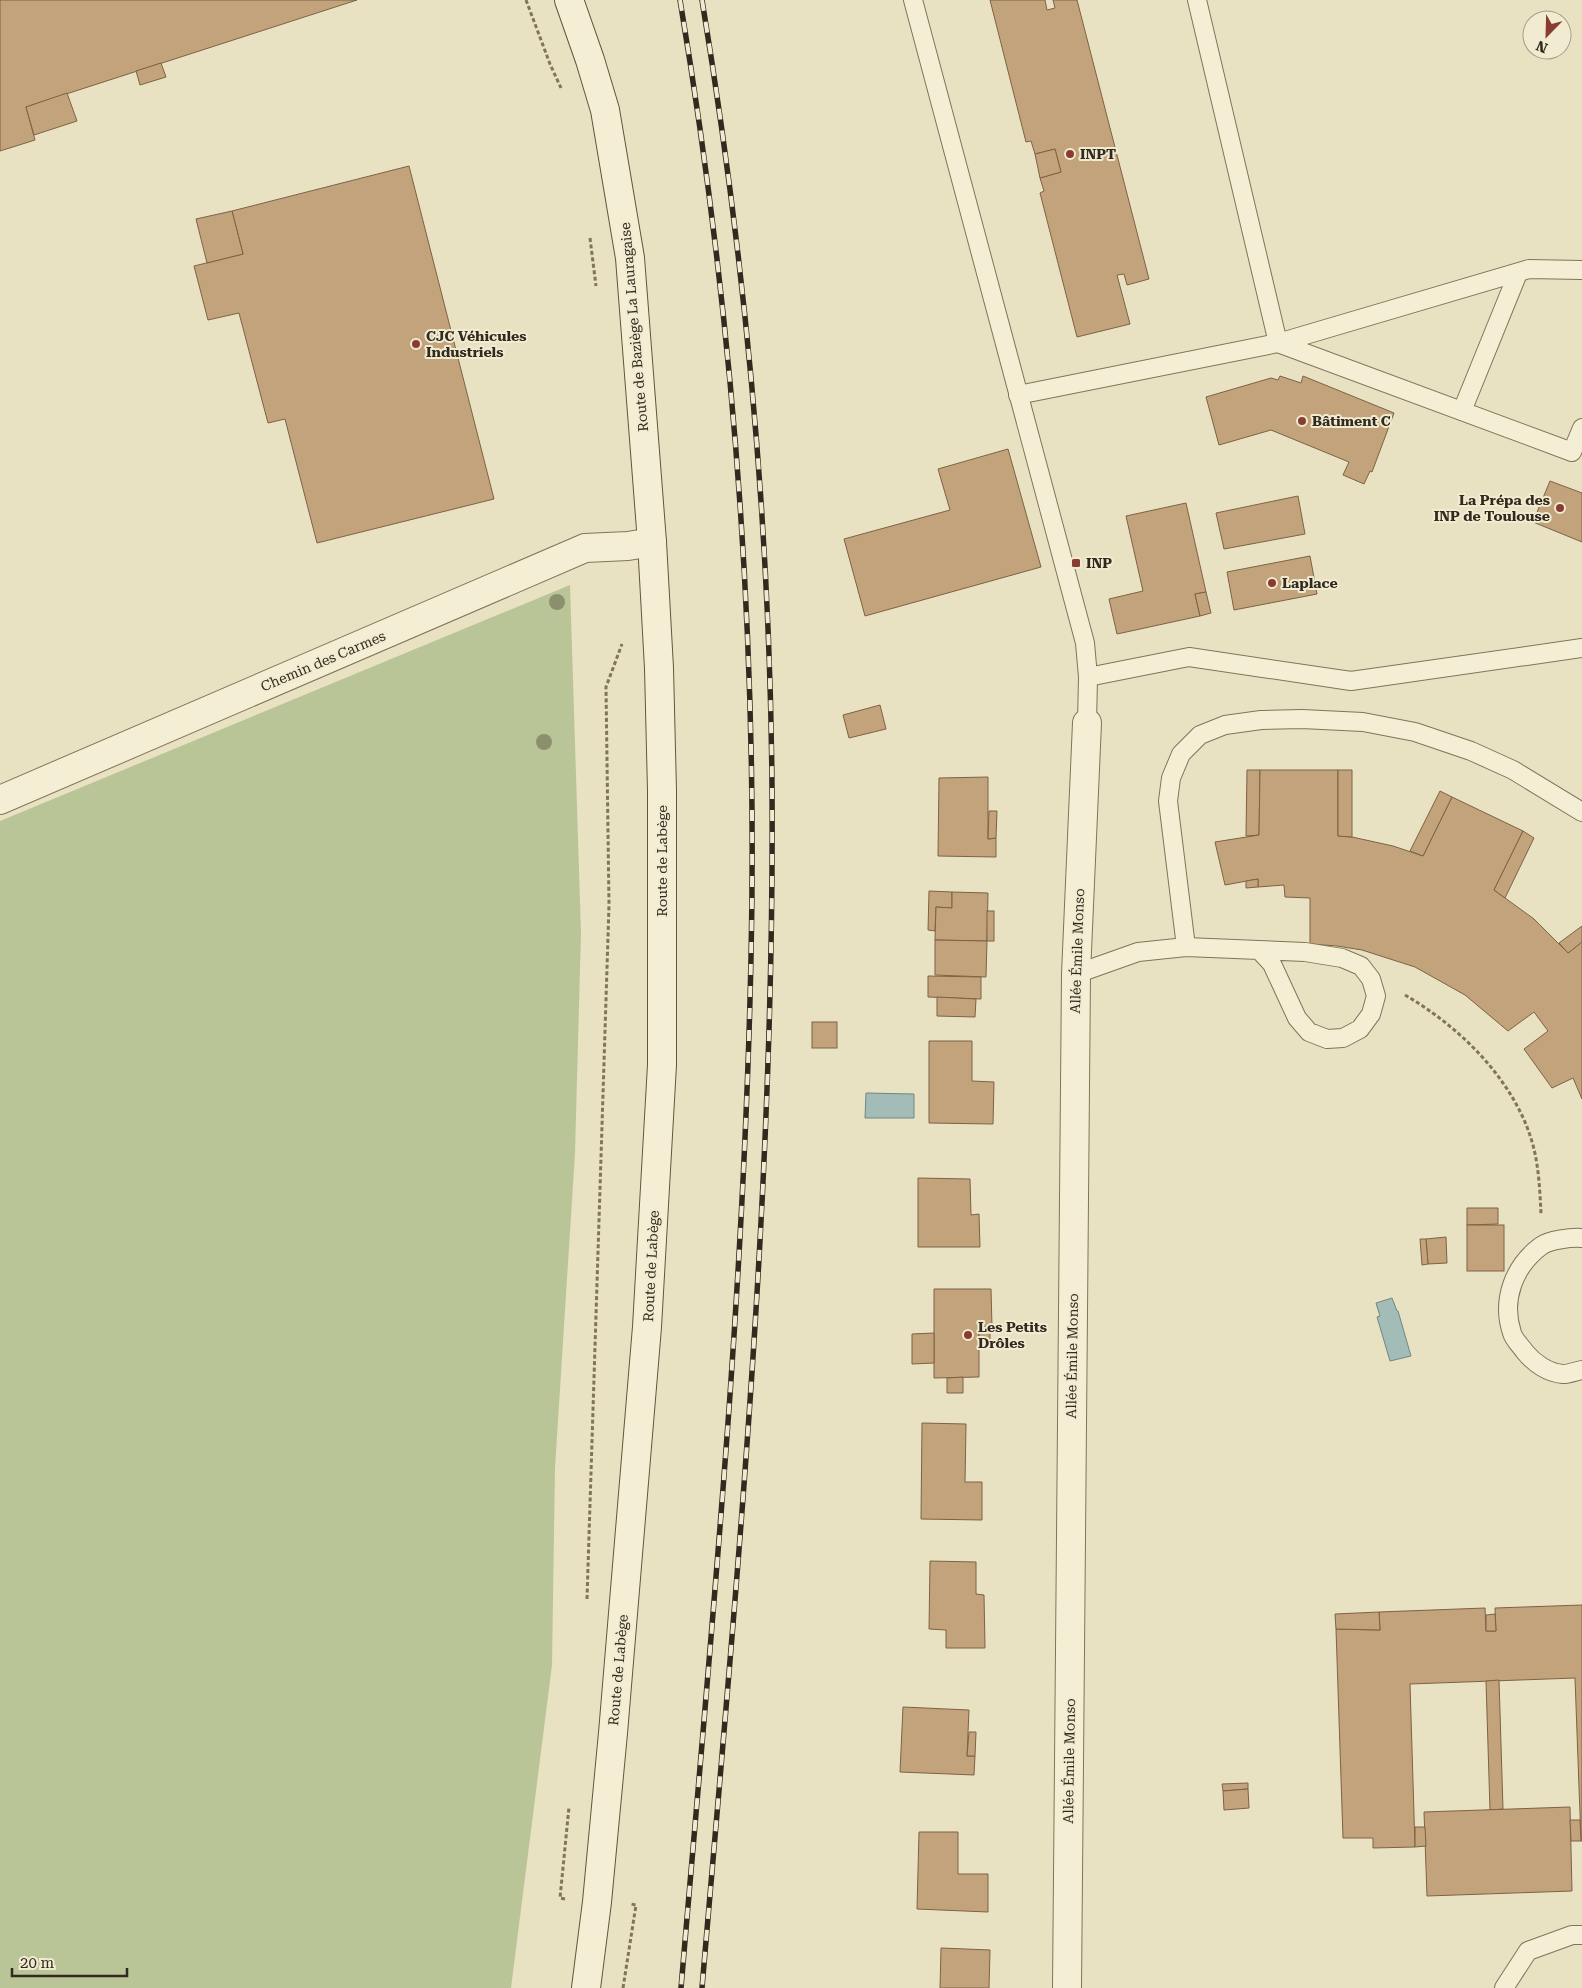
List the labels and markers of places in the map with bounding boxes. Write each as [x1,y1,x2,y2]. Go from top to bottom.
place label: INPT [1080,146,1116,162]
marker: INPT [1064,148,1076,160]
place label: CJC Véhicules Industriels [426,328,526,360]
marker: CJC Véhicules Industriels [410,338,422,350]
place label: Bâtiment C [1312,413,1391,429]
marker: Bâtiment C [1296,415,1308,427]
place label: La Prépa des INP de Toulouse [1434,492,1550,524]
marker: La Prépa des INP de Toulouse [1554,502,1566,514]
place label: INP [1086,555,1112,571]
marker: INP [1070,557,1082,569]
place label: Laplace [1282,575,1338,591]
marker: Laplace [1266,577,1278,589]
place label: Les Petits Drôles [978,1319,1047,1351]
marker: Les Petits Drôles [962,1329,974,1341]

